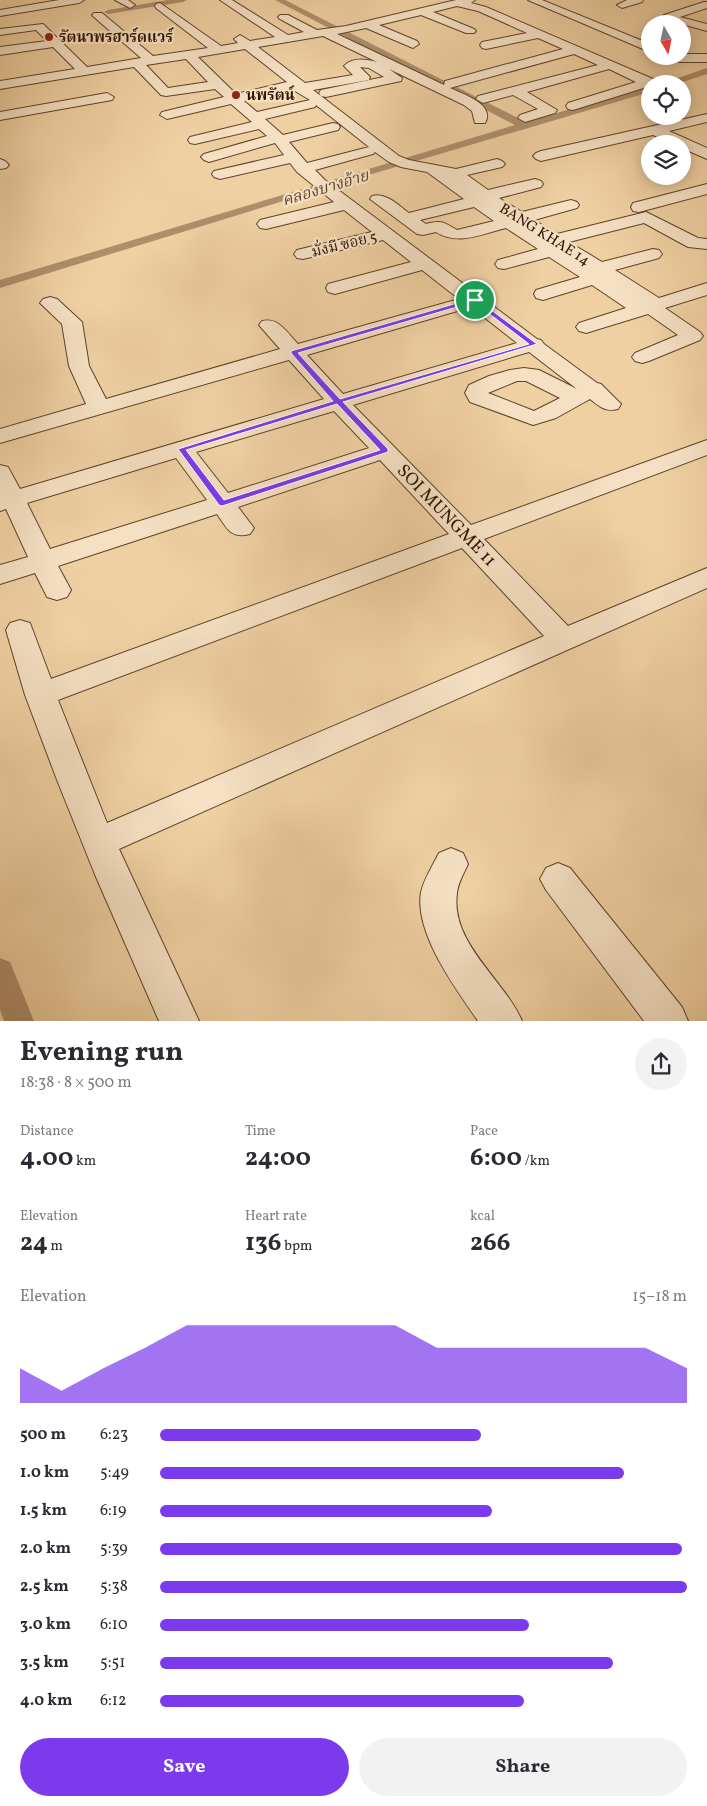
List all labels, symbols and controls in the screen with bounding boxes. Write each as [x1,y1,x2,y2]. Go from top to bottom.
north arrow [641,15,691,65]
map controls [641,15,691,185]
place label: รัตนาพรฮาร์ดแวร์ [59,27,175,49]
marker: รัตนาพรฮาร์ดแวร์ [43,31,55,43]
button: locate [641,75,691,125]
place label: นพรัตน์ [246,85,295,107]
marker: นพรัตน์ [230,89,242,101]
button: layers [641,135,691,185]
water label: คลองบางอ้าย [280,165,373,213]
street label: BANG KHAE 14 [495,199,594,272]
street label: มั่งมี ซอย 5 [309,225,379,264]
pin [454,279,496,321]
icon: arrive [461,286,489,314]
street label: SOI MUNGME 11 [391,459,501,573]
text: Evening run [20,1033,184,1072]
button: share [635,1038,687,1090]
text: 18:38 · 8 × 500 m [20,1072,132,1094]
text: Distance [20,1122,74,1141]
text: Time [245,1122,276,1141]
text: Pace [470,1122,498,1141]
text: 4.00 [20,1141,73,1176]
text: 24:00 [245,1141,311,1176]
text: 6:00 [470,1141,522,1176]
text: km [73,1152,96,1171]
text: /km [522,1152,550,1171]
text: Elevation [20,1207,78,1226]
text: Heart rate [245,1207,307,1226]
text: kcal [470,1207,495,1226]
text: 24 [20,1226,48,1261]
text: 136 [245,1226,282,1261]
text: 266 [470,1226,510,1261]
text: m [48,1237,63,1256]
text: bpm [282,1237,312,1256]
text: Elevation [20,1286,87,1308]
text: 15–18 m [632,1286,687,1308]
text: 500 m [20,1424,66,1446]
text: 6:23 [100,1424,128,1446]
text: 1.0 km [20,1462,69,1484]
text: 5:49 [100,1462,129,1484]
text: 1.5 km [20,1500,67,1522]
text: 6:19 [100,1500,126,1522]
text: 2.0 km [20,1538,71,1560]
text: 5:39 [100,1538,128,1560]
text: 2.5 km [20,1576,69,1598]
text: 5:38 [100,1576,128,1598]
text: 3.0 km [20,1614,71,1636]
text: 6:10 [100,1614,128,1636]
text: 3.5 km [20,1652,69,1674]
text: 5:51 [100,1652,125,1674]
text: 4.0 km [20,1690,72,1712]
text: 6:12 [100,1690,127,1712]
button: Save [20,1738,349,1796]
button: Share [359,1738,687,1796]

